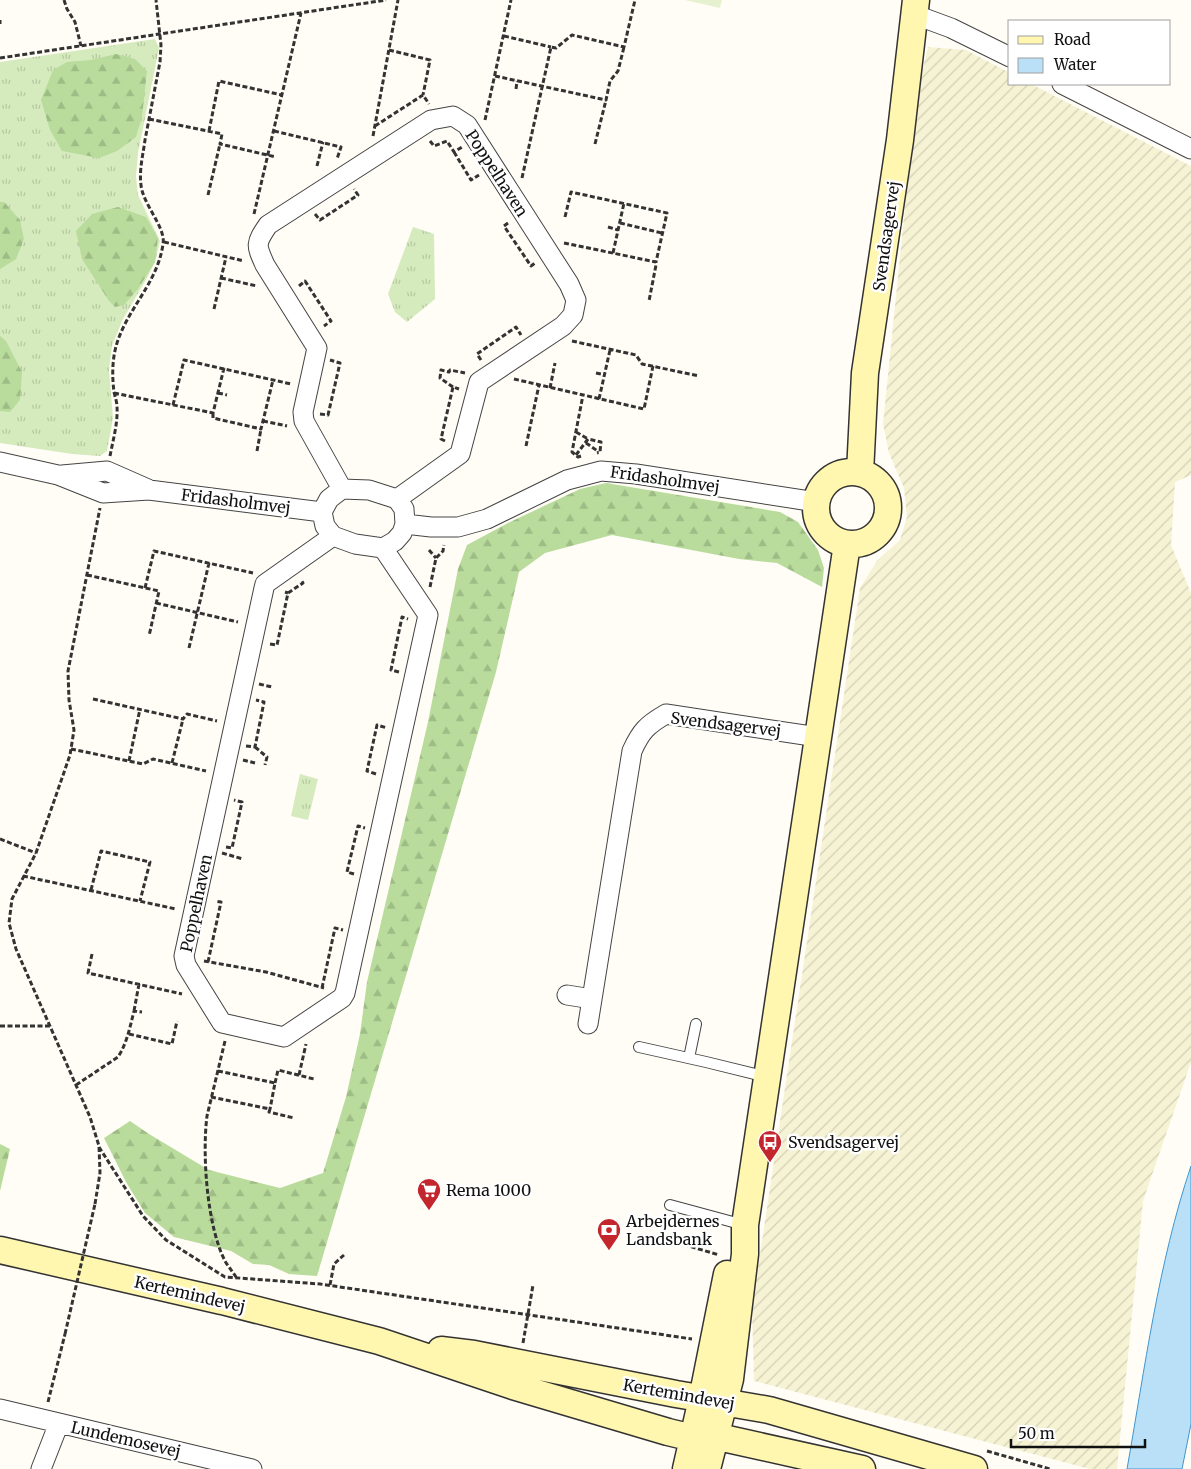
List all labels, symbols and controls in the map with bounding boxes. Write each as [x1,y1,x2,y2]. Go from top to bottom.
legend [1008,20,1171,85]
text: Road [1054,30,1090,49]
text: Water [1053,55,1097,74]
street label: Poppelhaven [461,126,533,221]
street label: Svendsagervej [868,180,904,292]
street label: Fridasholmvej [609,461,721,497]
street label: Fridasholmvej [180,484,292,518]
street label: Svendsagervej [670,707,782,741]
street label: Poppelhaven [176,852,216,954]
bus stop icon: Svendsagervej [757,1129,783,1163]
place label: Svendsagervej [788,1132,899,1152]
supermarket icon: Rema 1000 [416,1177,442,1211]
place label: Rema 1000 [446,1180,531,1200]
place label: Arbejdernes Landsbank [625,1211,720,1249]
bank icon: Arbejdernes Landsbank [596,1217,622,1251]
street label: Kertemindevej [133,1272,247,1316]
street label: Kertemindevej [622,1374,736,1414]
scale bar [1011,1416,1145,1448]
street label: Lundemosevej [69,1417,183,1461]
text: 50 m [1018,1424,1055,1443]

